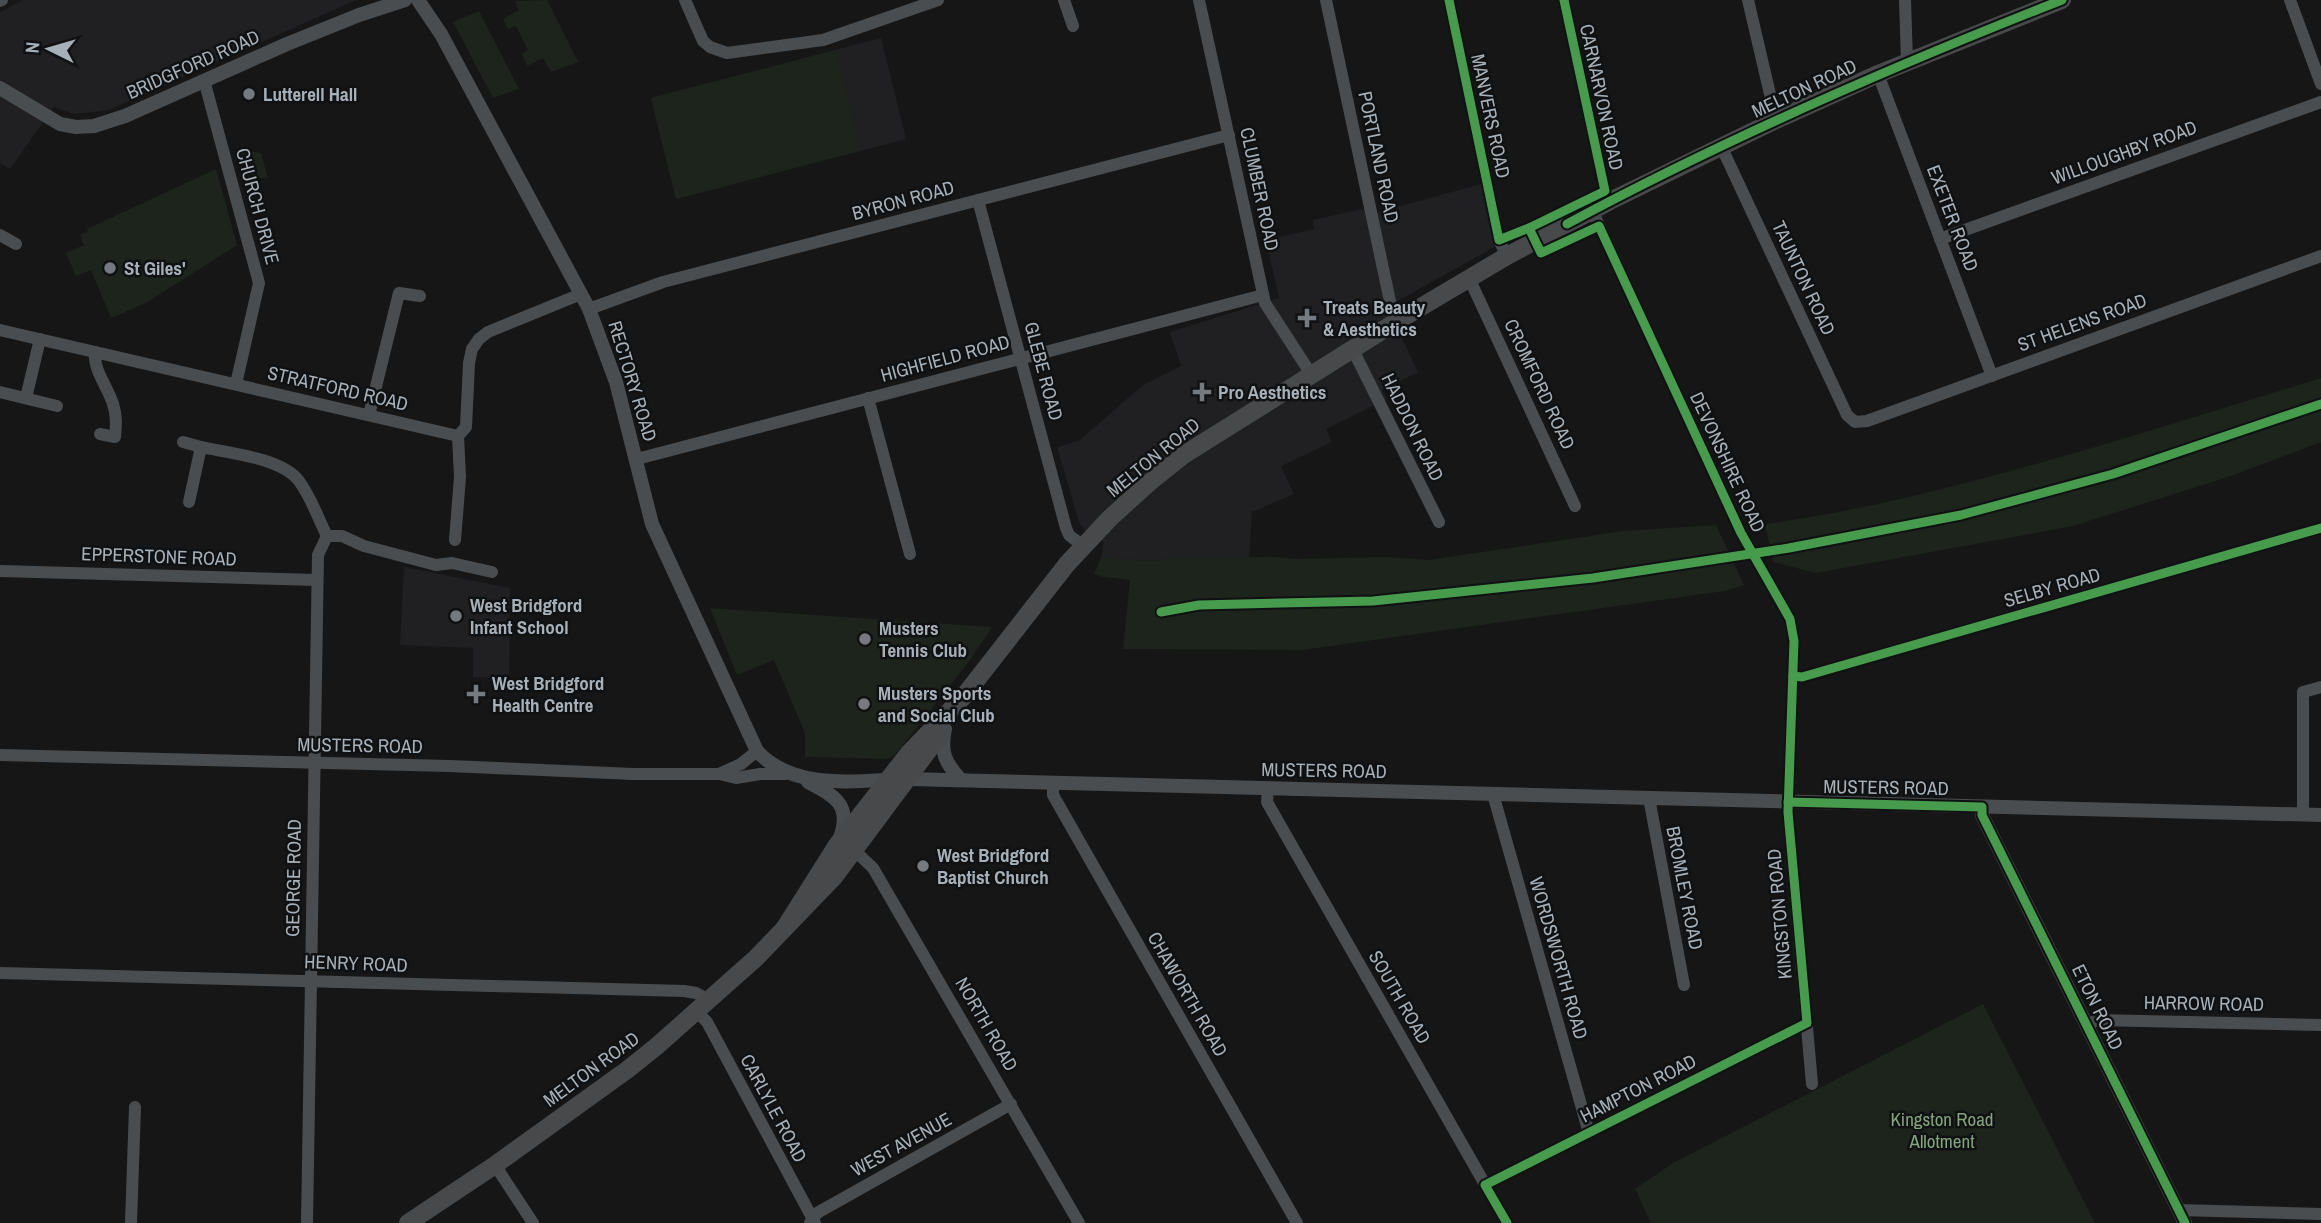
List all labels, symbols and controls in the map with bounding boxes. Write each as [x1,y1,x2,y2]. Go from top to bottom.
north arrow [14,14,84,84]
street label: CARNARVON ROAD [1574,22,1630,172]
street label: BRIDGFORD ROAD [122,23,264,105]
text: N [19,41,46,54]
street label: MANVERS ROAD [1465,51,1517,181]
street label: MELTON ROAD [1747,52,1861,124]
place label: Lutterell Hall [263,81,357,107]
marker: Lutterell Hall [241,86,257,102]
street label: PORTLAND ROAD [1352,89,1406,225]
street label: WILLOUGHBY ROAD [2048,114,2200,190]
street label: CLUMBER ROAD [1234,125,1286,253]
street label: CHURCH DRIVE [230,145,286,267]
street label: EXETER ROAD [1921,161,1985,275]
street label: BYRON ROAD [849,174,957,226]
street label: TAUNTON ROAD [1766,217,1842,339]
place label: St Giles' [124,255,186,281]
marker: St Giles' [102,260,118,276]
street label: ST HELENS ROAD [2014,287,2150,357]
place label: Treats Beauty & Aesthetics [1323,294,1426,342]
marker: Treats Beauty & Aesthetics [1297,308,1317,328]
street label: CROMFORD ROAD [1498,315,1582,453]
street label: RECTORY ROAD [602,318,664,444]
street label: GLEBE ROAD [1018,319,1070,423]
street label: HIGHFIELD ROAD [878,328,1012,388]
street label: STRATFORD ROAD [265,359,411,417]
street label: HADDON ROAD [1376,369,1450,485]
place label: Pro Aesthetics [1218,379,1327,405]
marker: Pro Aesthetics [1192,382,1212,402]
street label: DEVONSHIRE ROAD [1684,387,1772,537]
street label: MELTON ROAD [1101,411,1205,503]
street label: EPPERSTONE ROAD [81,540,237,572]
street label: SELBY ROAD [2001,561,2103,613]
place label: West Bridgford Infant School [470,592,582,640]
marker: West Bridgford Infant School [448,608,464,624]
place label: Musters Tennis Club [879,615,967,663]
marker: Musters Tennis Club [857,631,873,647]
place label: West Bridgford Health Centre [492,670,604,718]
place label: Musters Sports and Social Club [878,680,995,728]
marker: West Bridgford Health Centre [466,684,486,704]
marker: Musters Sports and Social Club [856,696,872,712]
street label: MUSTERS ROAD [297,731,423,759]
street label: MUSTERS ROAD [1261,756,1387,784]
street label: MUSTERS ROAD [1823,773,1949,801]
street label: GEORGE ROAD [279,819,307,937]
street label: BROMLEY ROAD [1660,824,1710,952]
place label: West Bridgford Baptist Church [937,842,1049,890]
street label: KINGSTON ROAD [1760,848,1798,980]
marker: West Bridgford Baptist Church [915,858,931,874]
street label: WORDSWORTH ROAD [1523,874,1595,1042]
street label: CHAWORTH ROAD [1142,927,1234,1061]
street label: SOUTH ROAD [1363,946,1437,1048]
street label: HENRY ROAD [304,948,408,978]
street label: ETON ROAD [2066,960,2130,1054]
street label: NORTH ROAD [950,972,1024,1076]
street label: HARROW ROAD [2144,989,2264,1017]
street label: MELTON ROAD [538,1025,644,1113]
street label: HAMPTON ROAD [1576,1048,1700,1128]
street label: CARLYLE ROAD [735,1049,813,1167]
street label: WEST AVENUE [846,1106,956,1182]
park label: Kingston Road Allotment [1890,1106,1994,1154]

